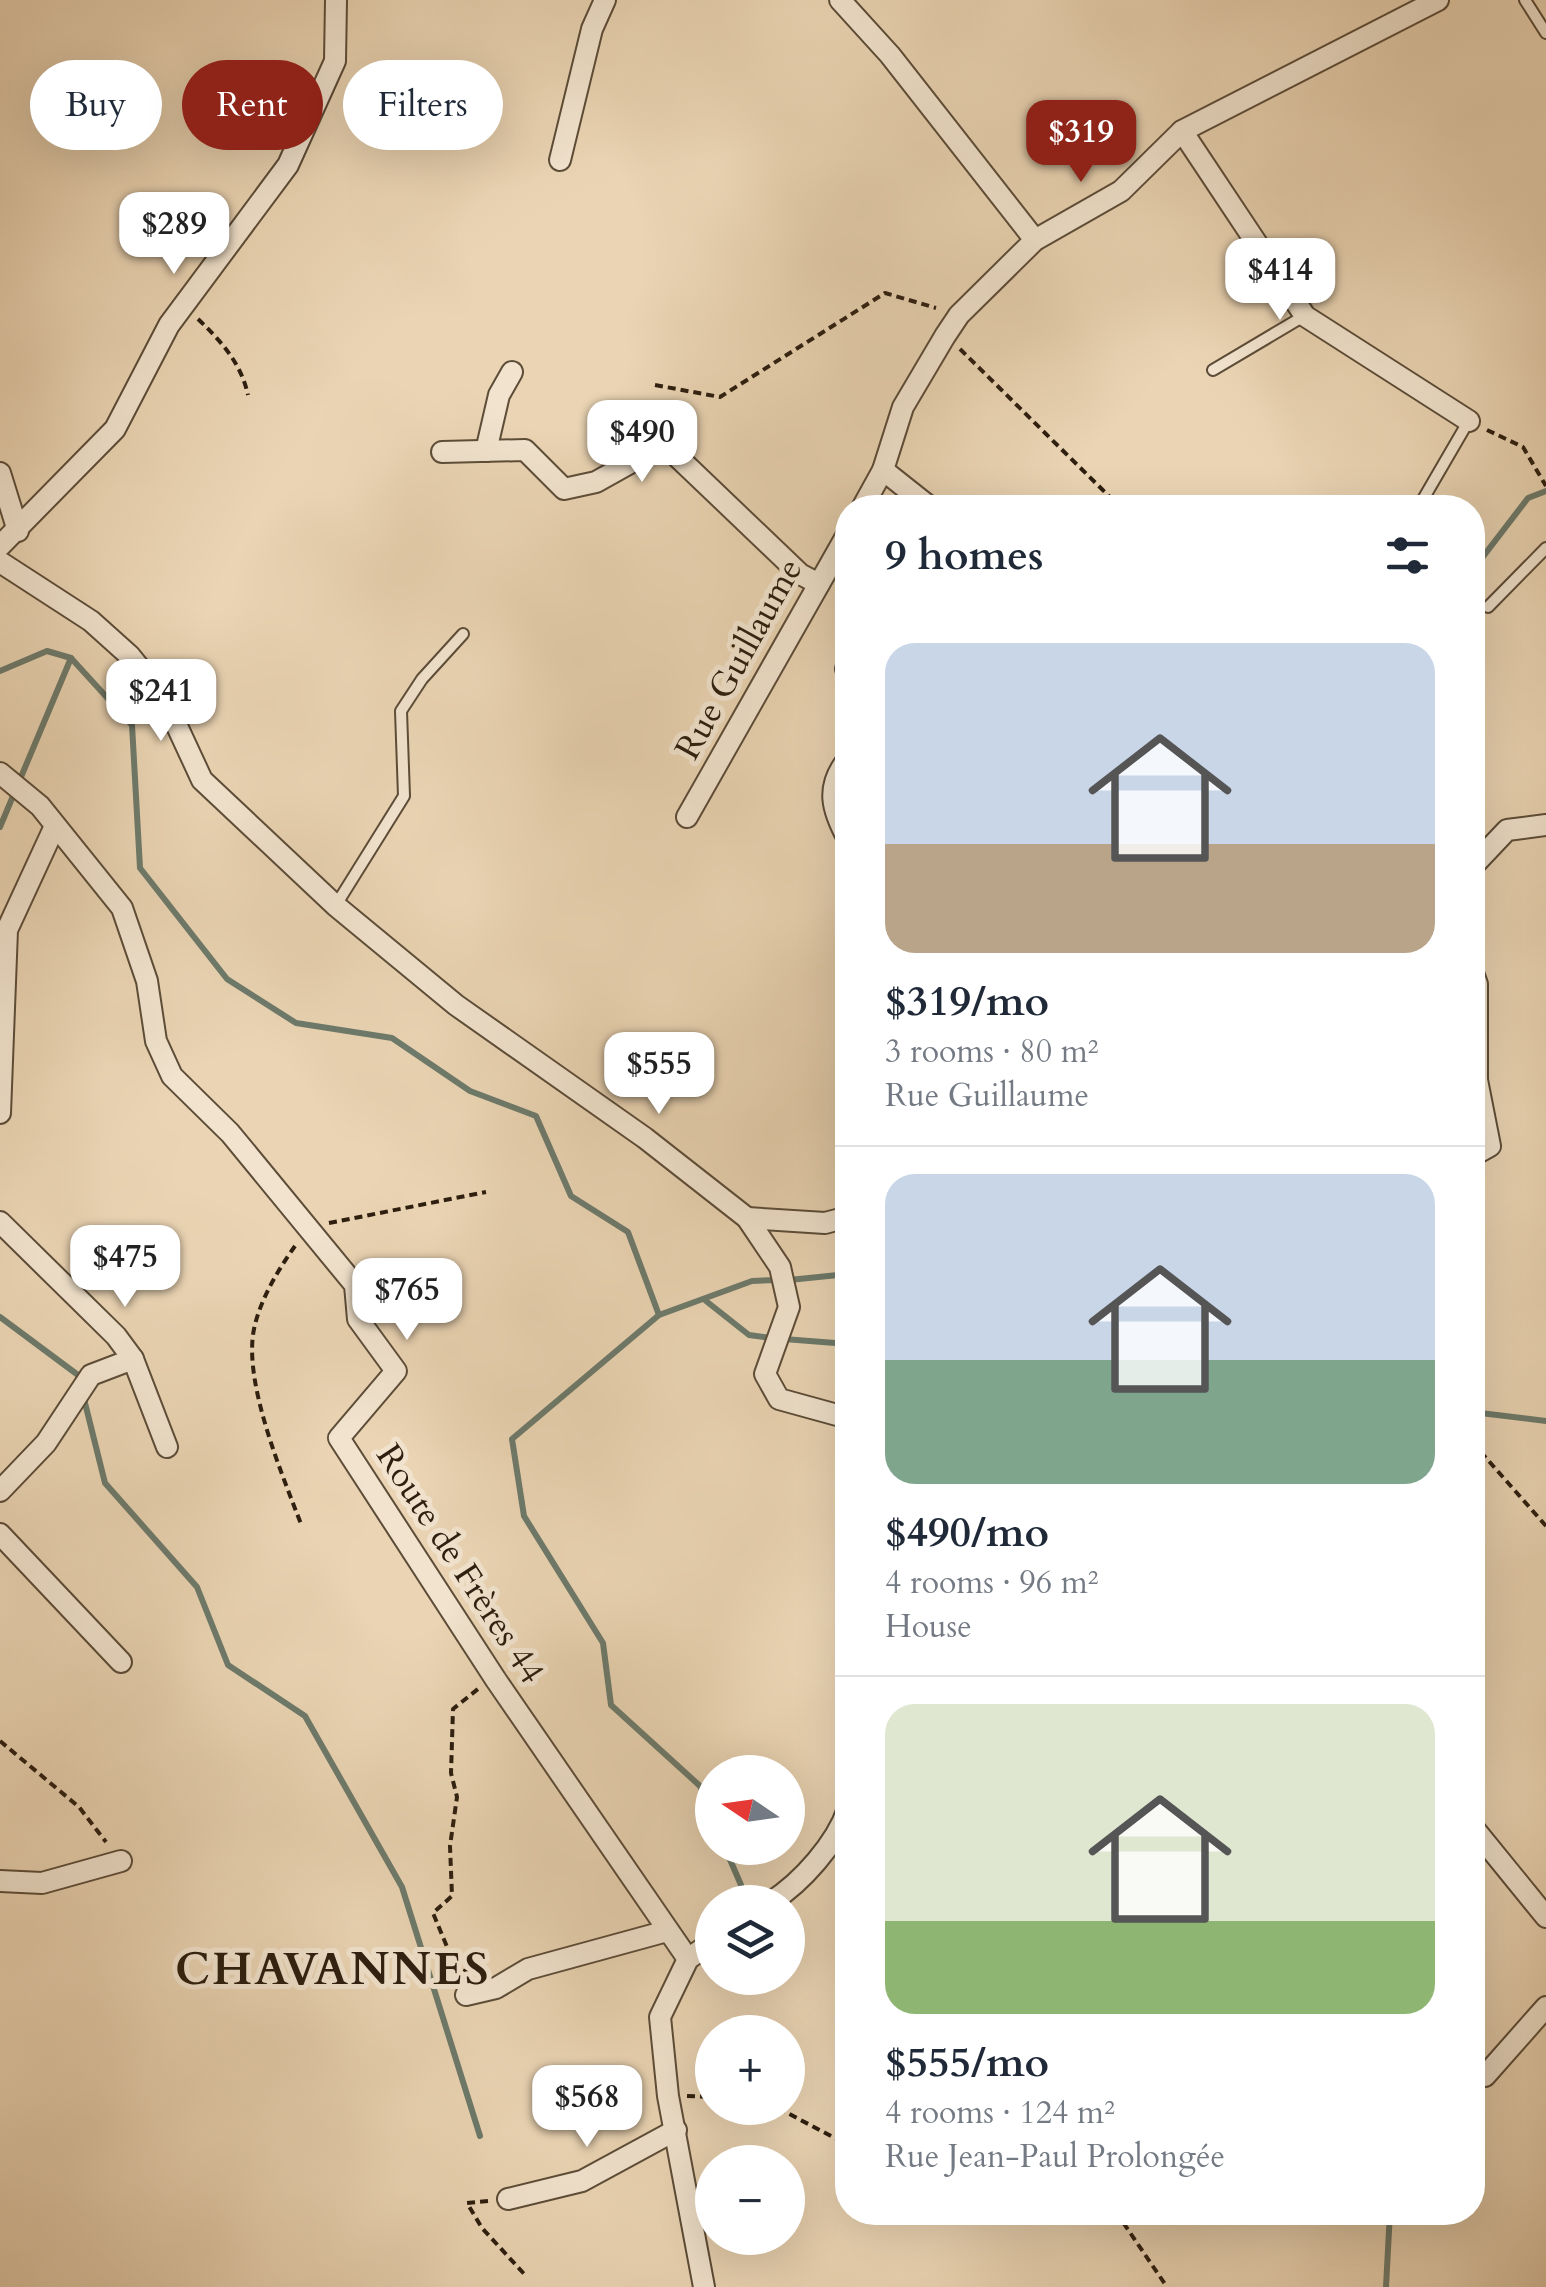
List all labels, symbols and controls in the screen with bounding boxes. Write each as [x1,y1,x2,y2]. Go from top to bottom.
chip: Buy [30,60,162,150]
chip: Rent [182,60,323,150]
chip: Filters [343,60,503,150]
pin: $319 [1022,100,1140,185]
text: $319 [1048,110,1114,154]
pin: $289 [115,192,233,277]
text: $289 [141,202,207,246]
pin: $414 [1221,238,1339,323]
text: $414 [1247,248,1313,292]
pin: $490 [583,400,701,485]
text: $490 [609,410,675,454]
text: 9 homes [885,527,1043,584]
icon: filters [1380,528,1435,583]
street label: Rue Guillaume [664,550,814,768]
pin: $241 [102,659,220,744]
text: $241 [128,669,194,713]
icon: home [1070,708,1250,888]
text: $319/mo [885,973,1049,1030]
text: 3 rooms · 80 m² [885,1030,1098,1074]
pin: $555 [600,1032,718,1117]
text: $555 [626,1042,692,1086]
text: Rue Guillaume [885,1074,1089,1118]
pin: $475 [66,1225,184,1310]
text: $475 [92,1235,158,1279]
icon: home [1070,1239,1250,1419]
pin: $765 [348,1258,466,1343]
text: $765 [374,1268,440,1312]
street label: Route de Frères 44 [364,1435,556,1693]
text: $490/mo [885,1504,1049,1561]
text: 4 rooms · 96 m² [885,1561,1098,1605]
text: House [885,1605,972,1649]
north arrow [695,1755,805,1865]
map controls [695,1755,805,2255]
icon: home [1070,1769,1250,1949]
button: layers [695,1885,805,1995]
district label: CHAVANNES [175,1939,491,2000]
button: + [695,2015,805,2125]
text: $555/mo [885,2034,1049,2091]
pin: $568 [528,2065,646,2150]
text: $568 [554,2075,620,2119]
text: 4 rooms · 124 m² [885,2091,1115,2135]
text: Rue Jean-Paul Prolongée [885,2135,1225,2179]
button: − [695,2145,805,2255]

